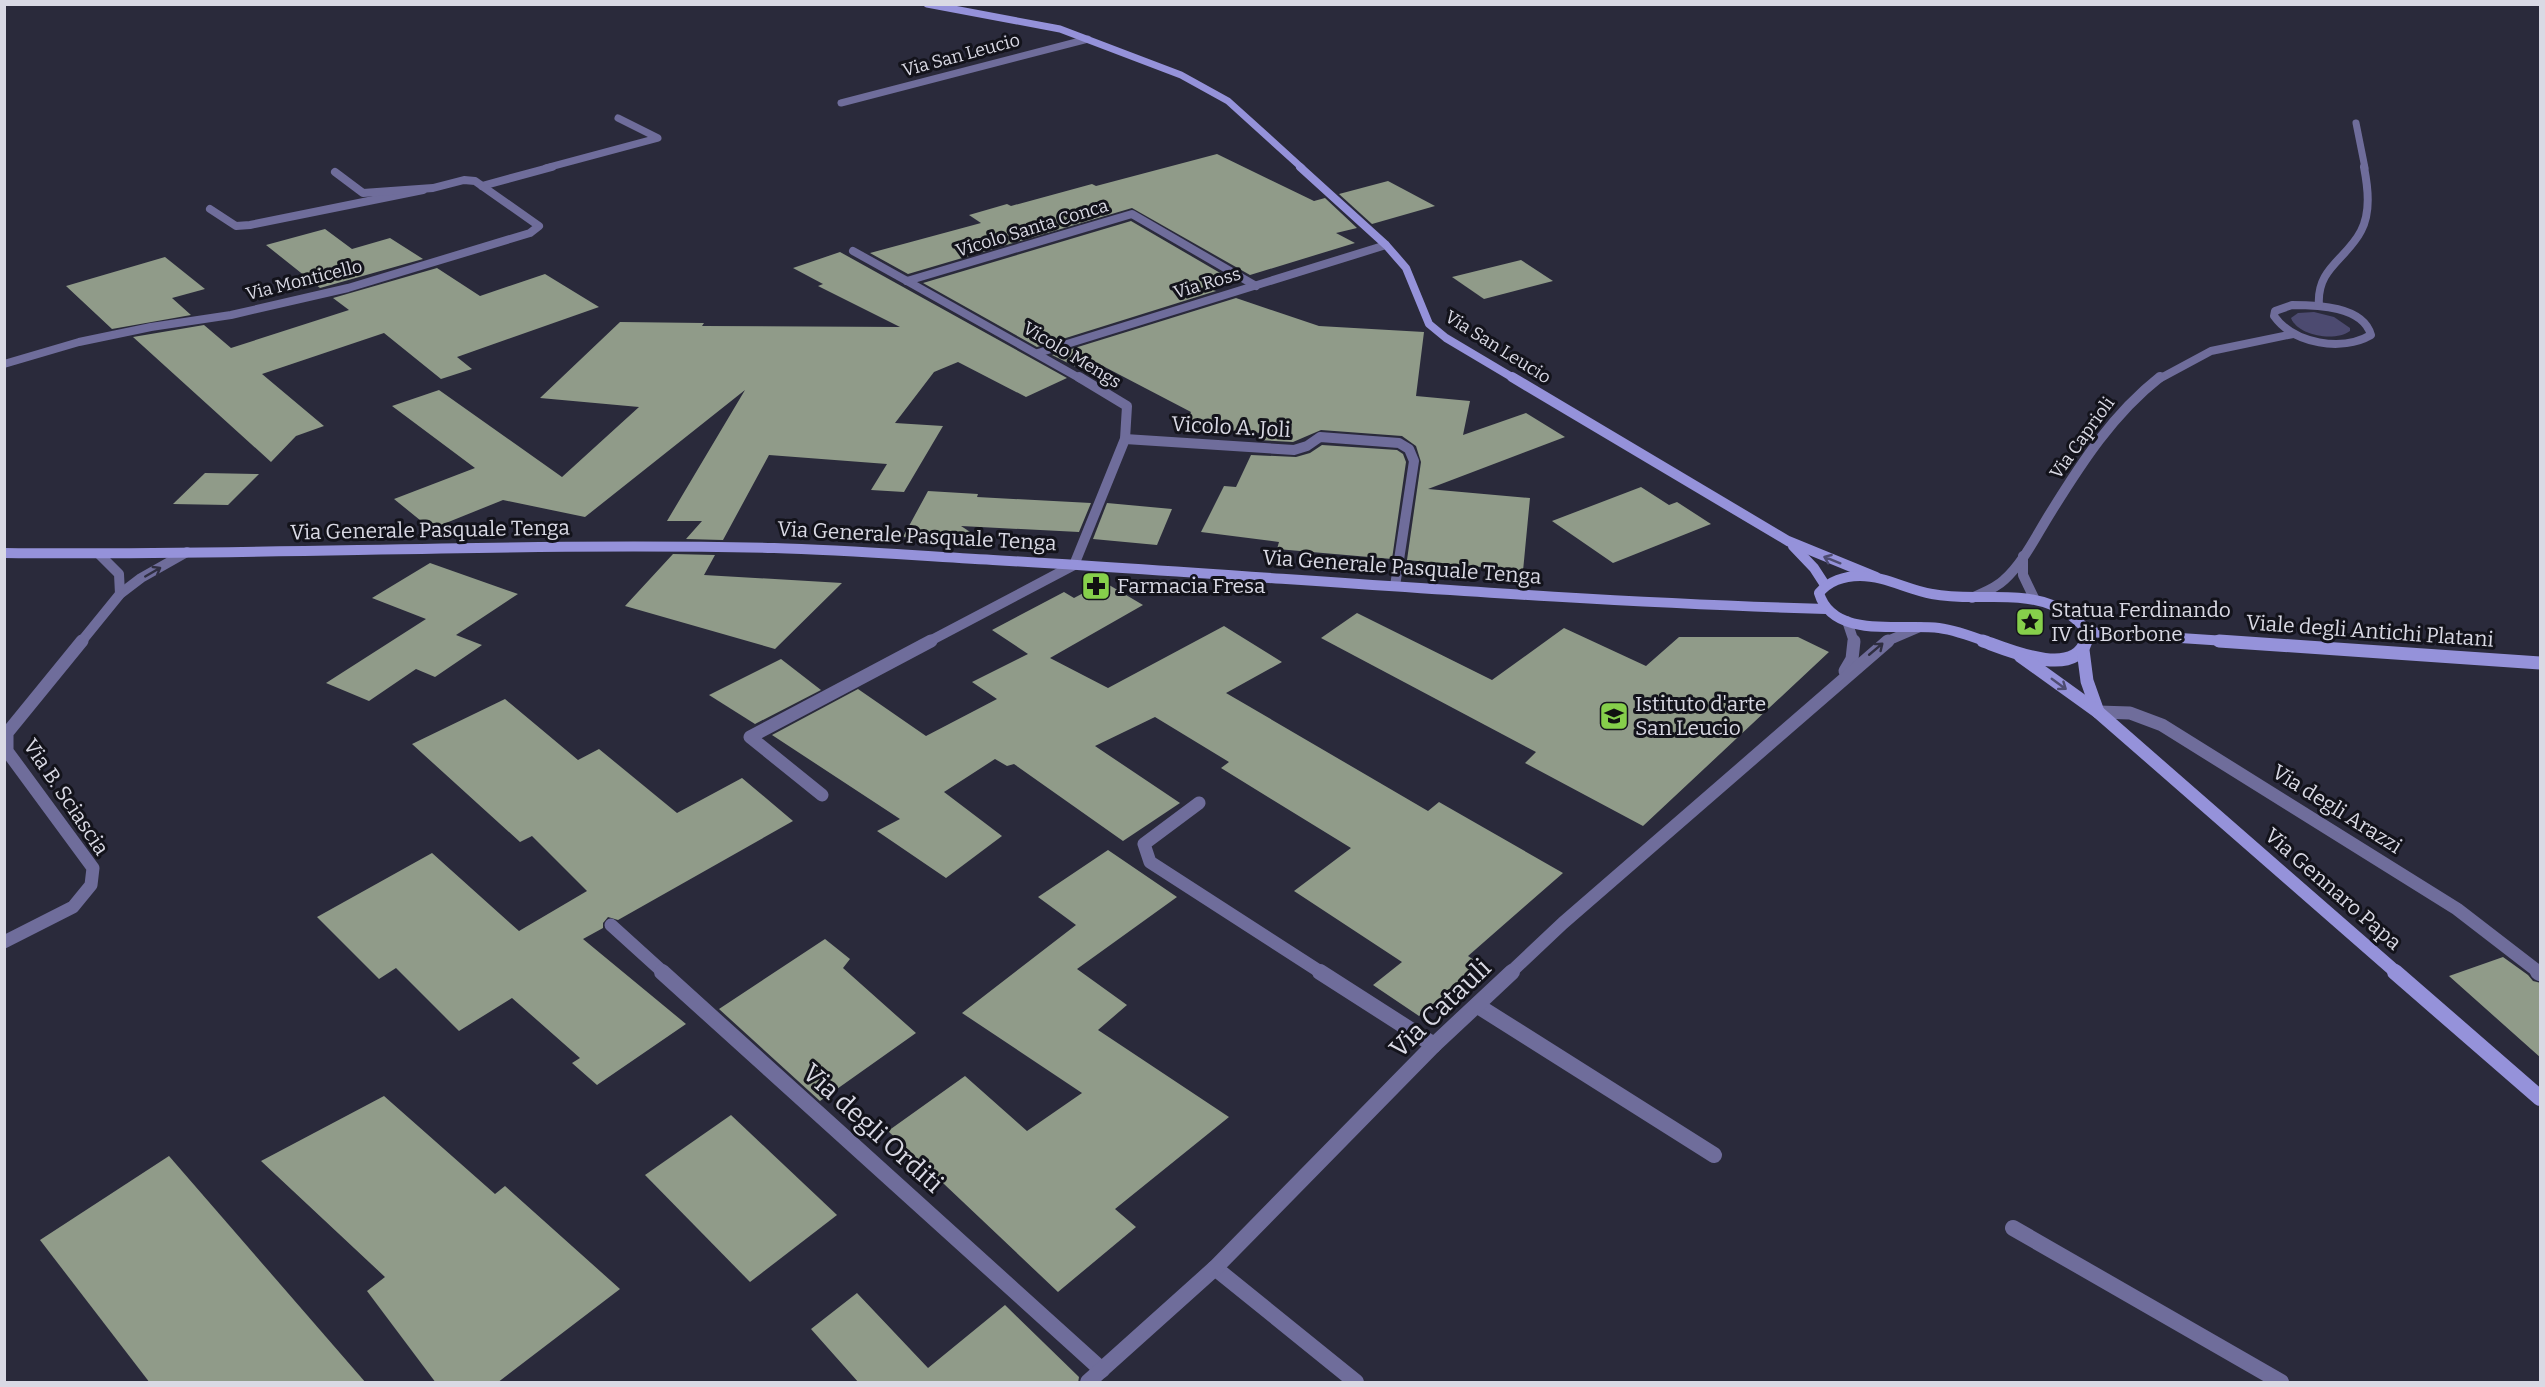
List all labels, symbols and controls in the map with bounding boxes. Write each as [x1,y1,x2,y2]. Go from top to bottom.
street label: Via San Leucio [900,29,1022,81]
street label: Vicolo Santa Conca [953,194,1111,262]
street label: Via Monticello [244,255,364,305]
street label: Via Ross [1171,262,1243,304]
street label: Via San Leucio [1441,306,1555,388]
street label: Vicolo Mengs [1019,317,1125,393]
street label: Via Caprioli [2045,393,2119,483]
street label: Vicolo A. Joli [1171,411,1291,443]
street label: Via Generale Pasquale Tenga [290,515,571,545]
street label: Via Generale Pasquale Tenga [777,516,1058,556]
street label: Via Generale Pasquale Tenga [1262,544,1543,590]
one-way arrow [1823,554,1841,565]
one-way arrow [144,566,161,578]
pharmacy icon: Farmacia Fresa [1080,570,1112,602]
place label: Farmacia Fresa [1117,573,1266,599]
place label: Statua Ferdinando IV di Borbone [2051,597,2231,647]
place icon: Statua Ferdinando IV di Borbone [2014,606,2046,638]
street label: Viale degli Antichi Platani [2245,609,2495,653]
one-way arrow [1868,642,1883,656]
one-way arrow [2050,678,2066,690]
place label: Istituto d'arte San Leucio [1635,691,1766,741]
school or university icon: Istituto d'arte San Leucio [1598,700,1630,732]
street label: Via B. Sciascia [18,734,115,861]
street label: Via degli Arazzi [2267,759,2407,859]
street label: Via Gennaro Papa [2259,823,2407,956]
street label: Via Catauli [1383,952,1498,1064]
street label: Via degli Orditi [796,1057,949,1200]

